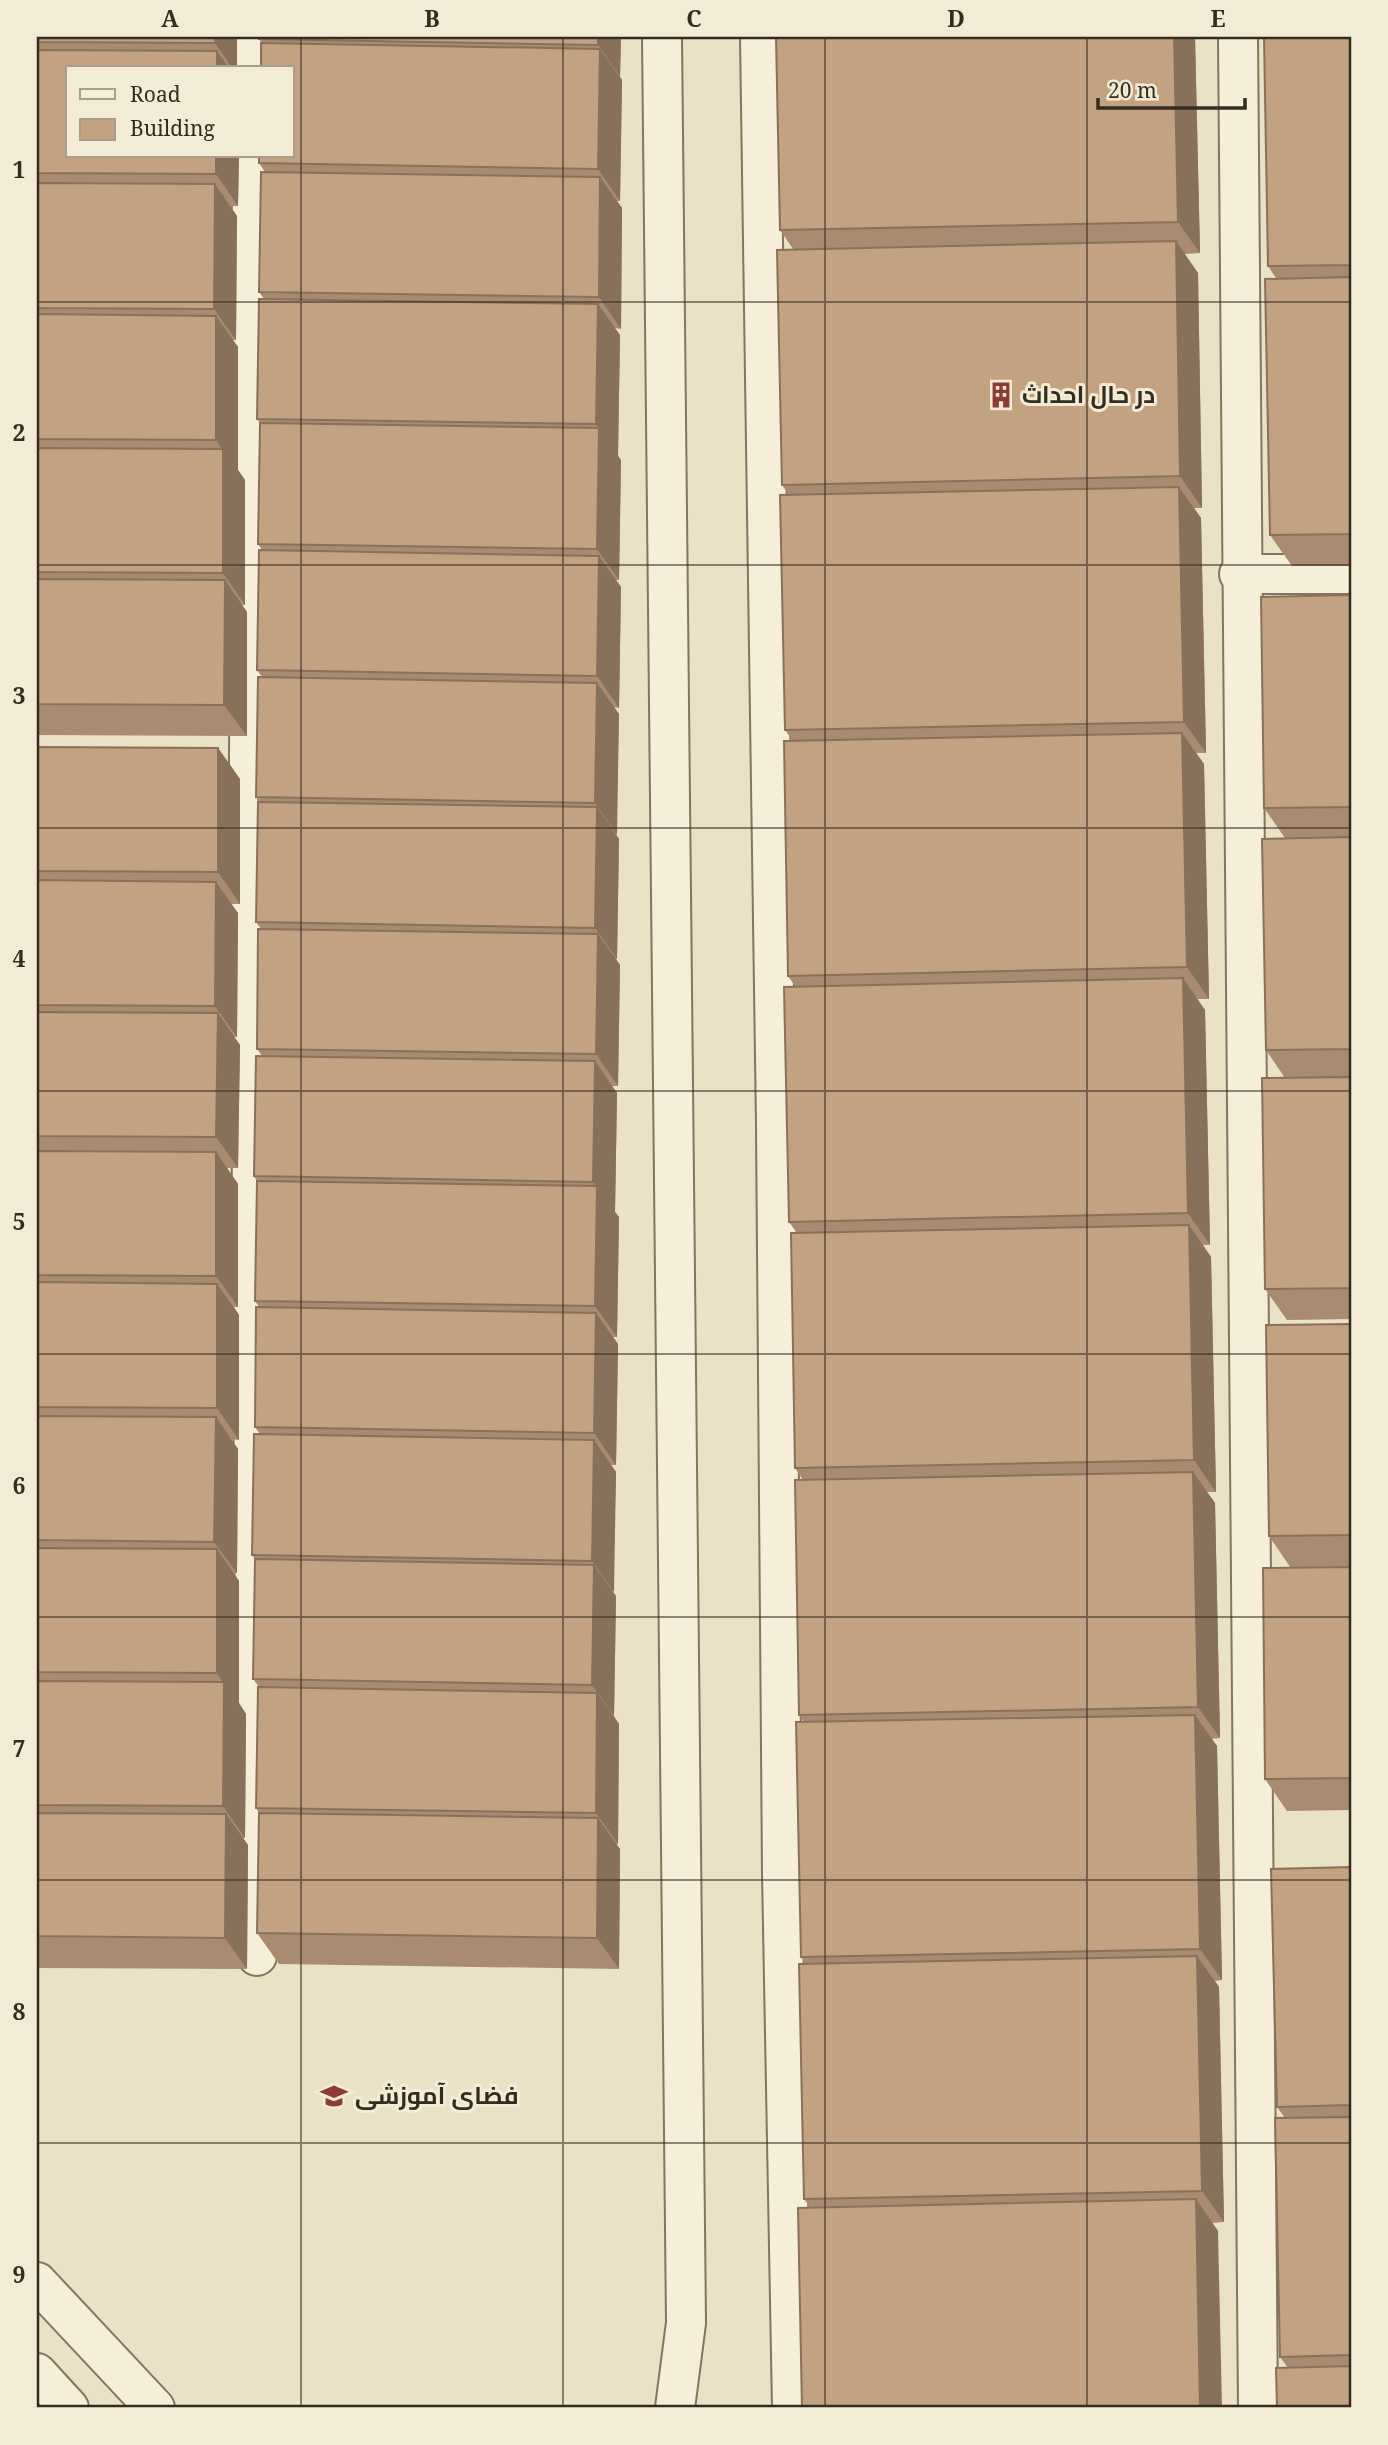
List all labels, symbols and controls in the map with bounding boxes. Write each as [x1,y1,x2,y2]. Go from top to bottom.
text: A [161,2,179,34]
text: B [424,2,440,34]
text: C [686,2,702,34]
text: D [947,2,965,34]
text: E [1210,2,1226,34]
legend [66,66,294,158]
scale bar [1098,66,1244,110]
text: 20 m [1108,76,1157,104]
text: Road [130,80,181,108]
text: Building [130,114,215,142]
text: 1 [13,153,26,185]
place label: در حال احداث [1022,377,1155,410]
building icon: در حال احداث [986,380,1016,410]
text: 2 [13,416,26,448]
text: 3 [13,679,26,711]
text: 4 [13,942,26,974]
text: 5 [13,1205,26,1237]
text: 6 [13,1469,26,1501]
text: 7 [13,1732,26,1764]
text: 8 [13,1995,26,2027]
place label: فضای آموزشی [355,2078,519,2111]
school or university icon: فضای آموزشی [319,2081,349,2111]
text: 9 [13,2258,26,2290]

